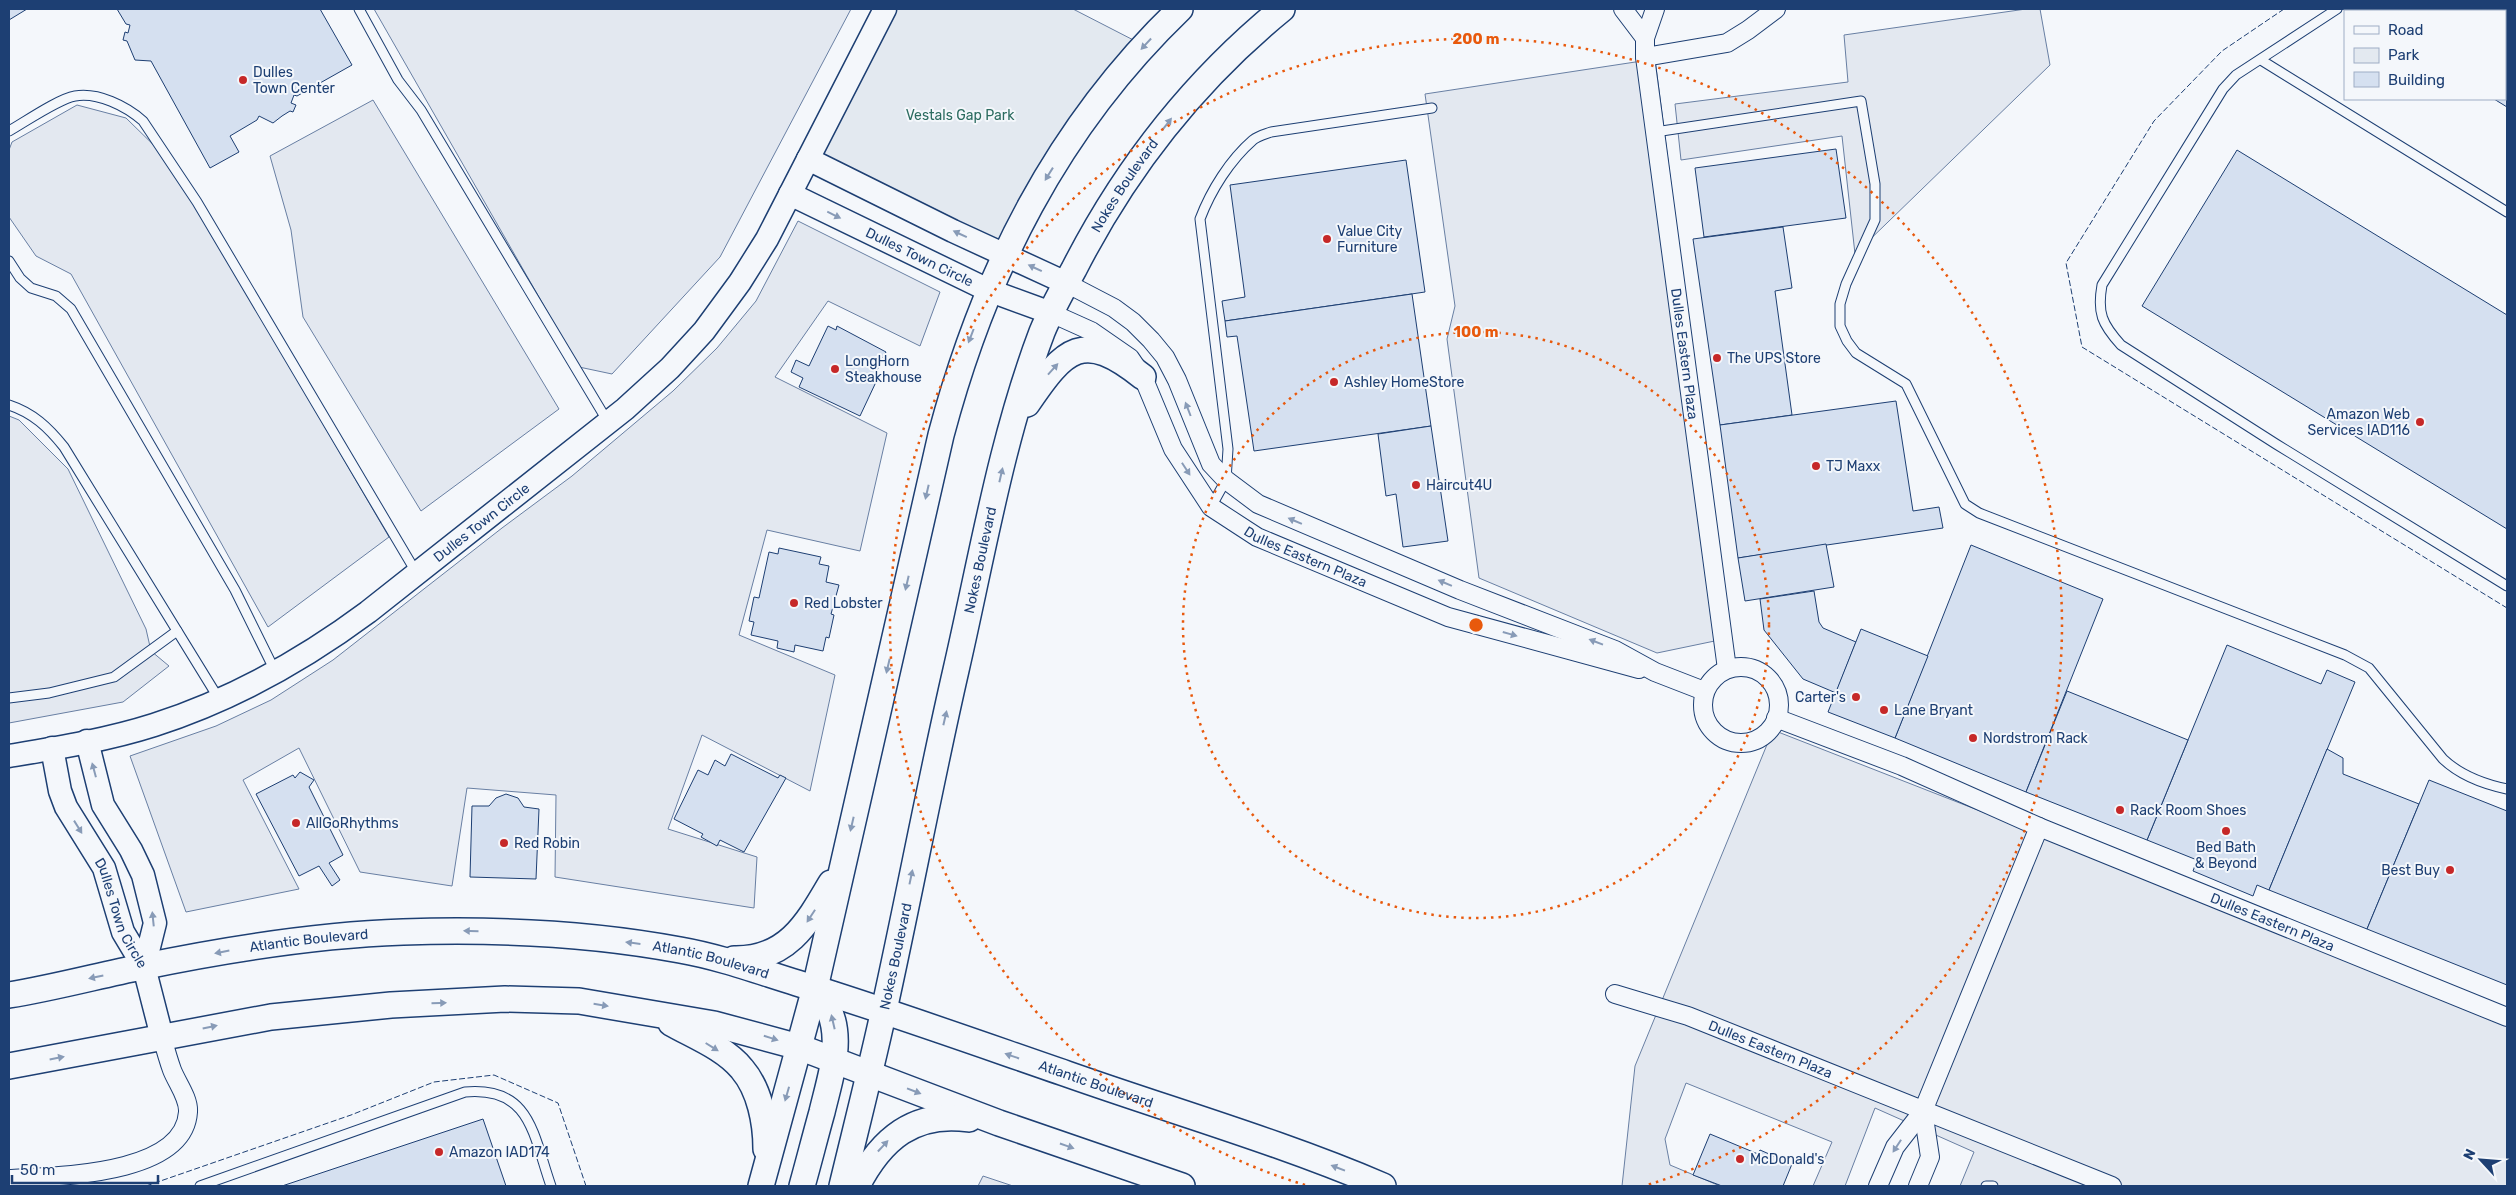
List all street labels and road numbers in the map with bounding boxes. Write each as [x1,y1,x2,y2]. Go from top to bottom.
street label: Nokes Boulevard [1088,136,1162,235]
street label: Dulles Town Circle [863,224,976,291]
street label: Dulles Eastern Plaza [1667,287,1701,420]
street label: Dulles Town Circle [430,480,533,566]
street label: Nokes Boulevard [961,505,1000,615]
street label: Dulles Eastern Plaza [1241,523,1369,591]
street label: Dulles Town Circle [91,855,151,971]
street label: Dulles Eastern Plaza [2208,890,2337,955]
street label: Nokes Boulevard [876,901,916,1011]
street label: Atlantic Boulevard [248,926,369,956]
street label: Atlantic Boulevard [651,937,771,983]
street label: Dulles Eastern Plaza [1706,1017,1835,1082]
street label: Atlantic Boulevard [1036,1057,1155,1112]

